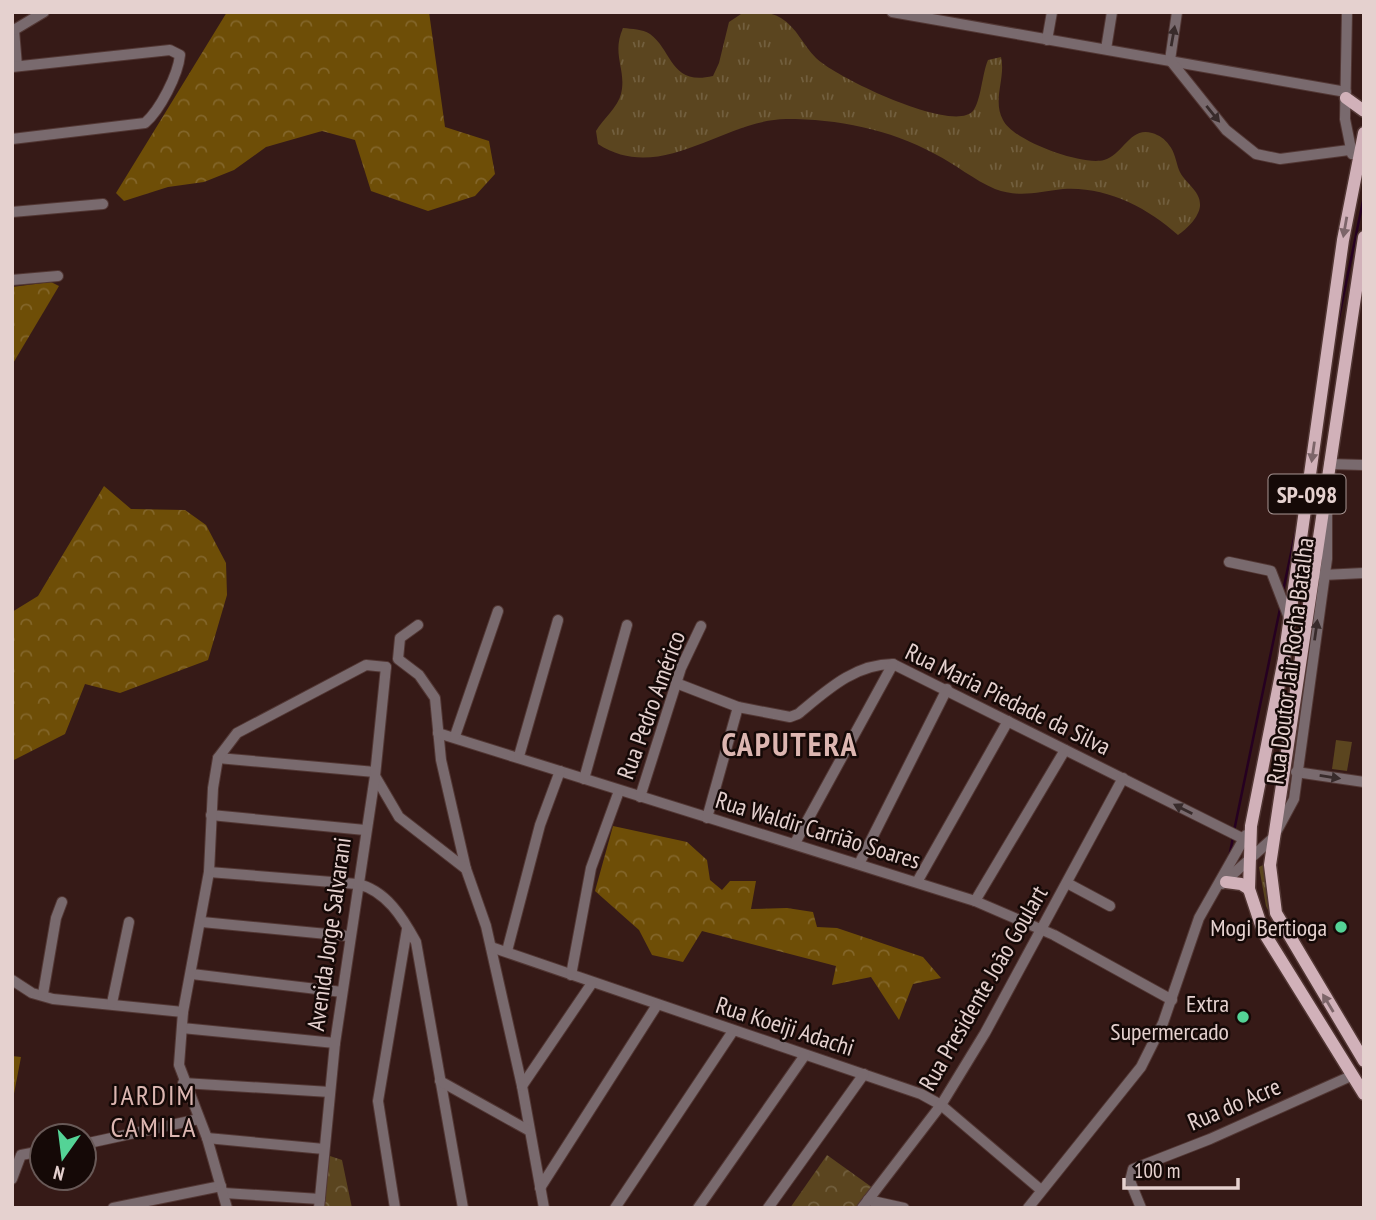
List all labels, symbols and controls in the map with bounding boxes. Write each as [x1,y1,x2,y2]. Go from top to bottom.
one-way arrow [1168,25,1179,47]
one-way arrow [1205,104,1220,122]
one-way arrow [1339,216,1350,238]
one-way arrow [1308,441,1319,463]
road number: SP-098 [1268,474,1346,514]
street label: Rua Doutor Jair Rocha Batalha [1259,536,1321,786]
one-way arrow [1311,618,1322,640]
street label: Rua Pedro Américo [610,627,692,783]
street label: Rua Maria Piedade da Silva [900,636,1116,762]
district label: CAPUTERA [721,723,859,765]
one-way arrow [1319,772,1341,783]
street label: Rua Waldir Carrião Soares [712,784,924,876]
one-way arrow [1173,803,1193,814]
street label: Avenida Jorge Salvarani [300,835,358,1033]
street label: Rua Presidente João Goulart [912,880,1055,1096]
place label: Mogi Bertioga [1210,912,1327,943]
marker: Mogi Bertioga [1333,919,1349,935]
place label: Extra Supermercado [1110,988,1229,1047]
street label: Rua Koeiji Adachi [712,989,858,1063]
one-way arrow [1322,993,1335,1012]
marker: Extra Supermercado [1235,1009,1251,1025]
street label: Rua do Acre [1183,1071,1285,1137]
district label: JARDIM CAMILA [111,1076,197,1145]
north arrow [28,1122,98,1192]
scale bar [1124,1146,1238,1190]
text: 100 m [1134,1157,1180,1184]
text: N [51,1161,67,1186]

